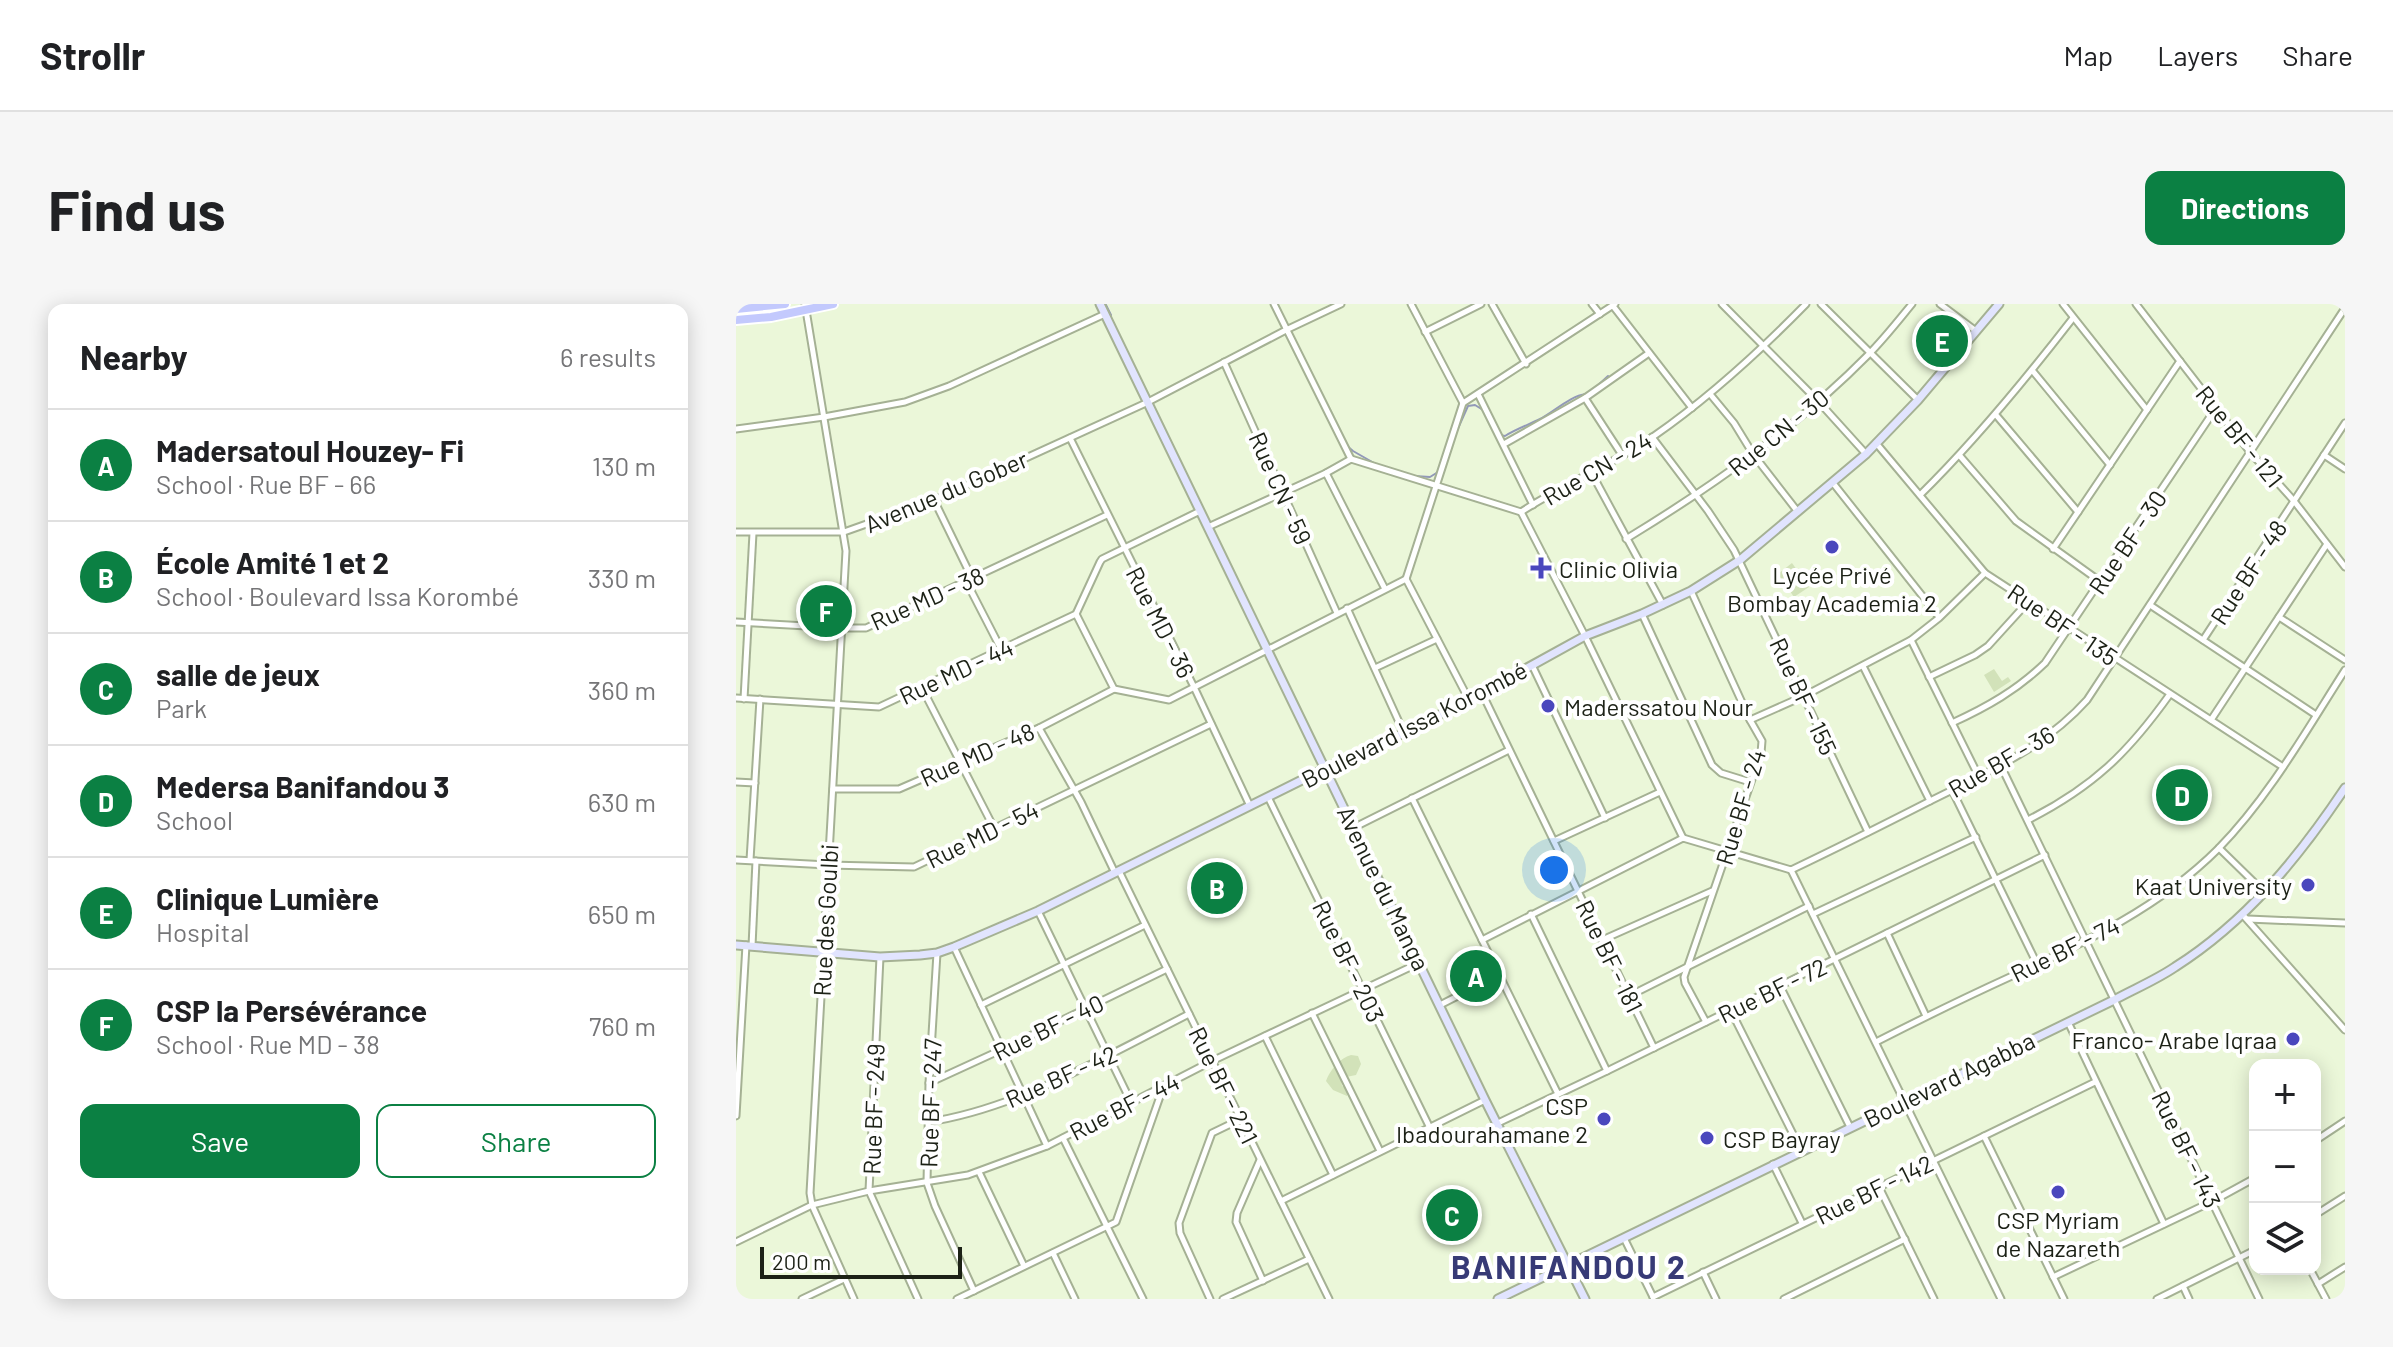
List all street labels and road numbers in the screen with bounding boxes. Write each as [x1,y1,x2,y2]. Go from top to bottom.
street label: Rue BF - 121 [2190,379,2290,493]
street label: Rue CN - 30 [1722,383,1834,481]
street label: Rue CN - 24 [1537,425,1657,511]
street label: Rue CN - 59 [1243,427,1319,549]
street label: Avenue du Gober [860,444,1032,538]
street label: Rue BF - 30 [2082,485,2172,599]
street label: Rue BF - 48 [2204,514,2292,630]
street label: Rue MD - 38 [866,560,988,636]
street label: Rue MD - 36 [1121,562,1201,682]
street label: Rue BF - 135 [2003,577,2123,671]
street label: Rue MD - 44 [894,632,1018,710]
street label: Rue BF - 155 [1764,633,1844,759]
street label: Boulevard Issa Korombé [1296,654,1532,794]
street label: Rue MD - 48 [915,716,1039,792]
street label: Rue BF - 36 [1943,719,2059,803]
street label: Rue BF - 24 [1709,746,1771,868]
street label: Rue MD - 54 [921,794,1043,874]
street label: Avenue du Manga [1332,801,1436,975]
street label: Rue des Goulbi [807,843,843,997]
street label: Rue BF - 203 [1307,895,1391,1027]
street label: Rue BF - 181 [1570,895,1650,1017]
street label: Rue BF - 74 [2006,910,2124,988]
street label: Rue BF - 72 [1713,951,1831,1029]
street label: Rue BF - 40 [988,988,1108,1066]
street label: Rue BF - 221 [1183,1022,1265,1148]
street label: Boulevard Agabba [1859,1025,2039,1133]
street label: Rue BF - 247 [913,1038,947,1168]
street label: Rue BF - 42 [1001,1039,1121,1113]
street label: Rue BF - 249 [856,1043,890,1175]
street label: Rue BF - 44 [1064,1066,1184,1146]
street label: Rue BF - 143 [2146,1086,2228,1212]
street label: Rue BF - 142 [1810,1148,1938,1230]

